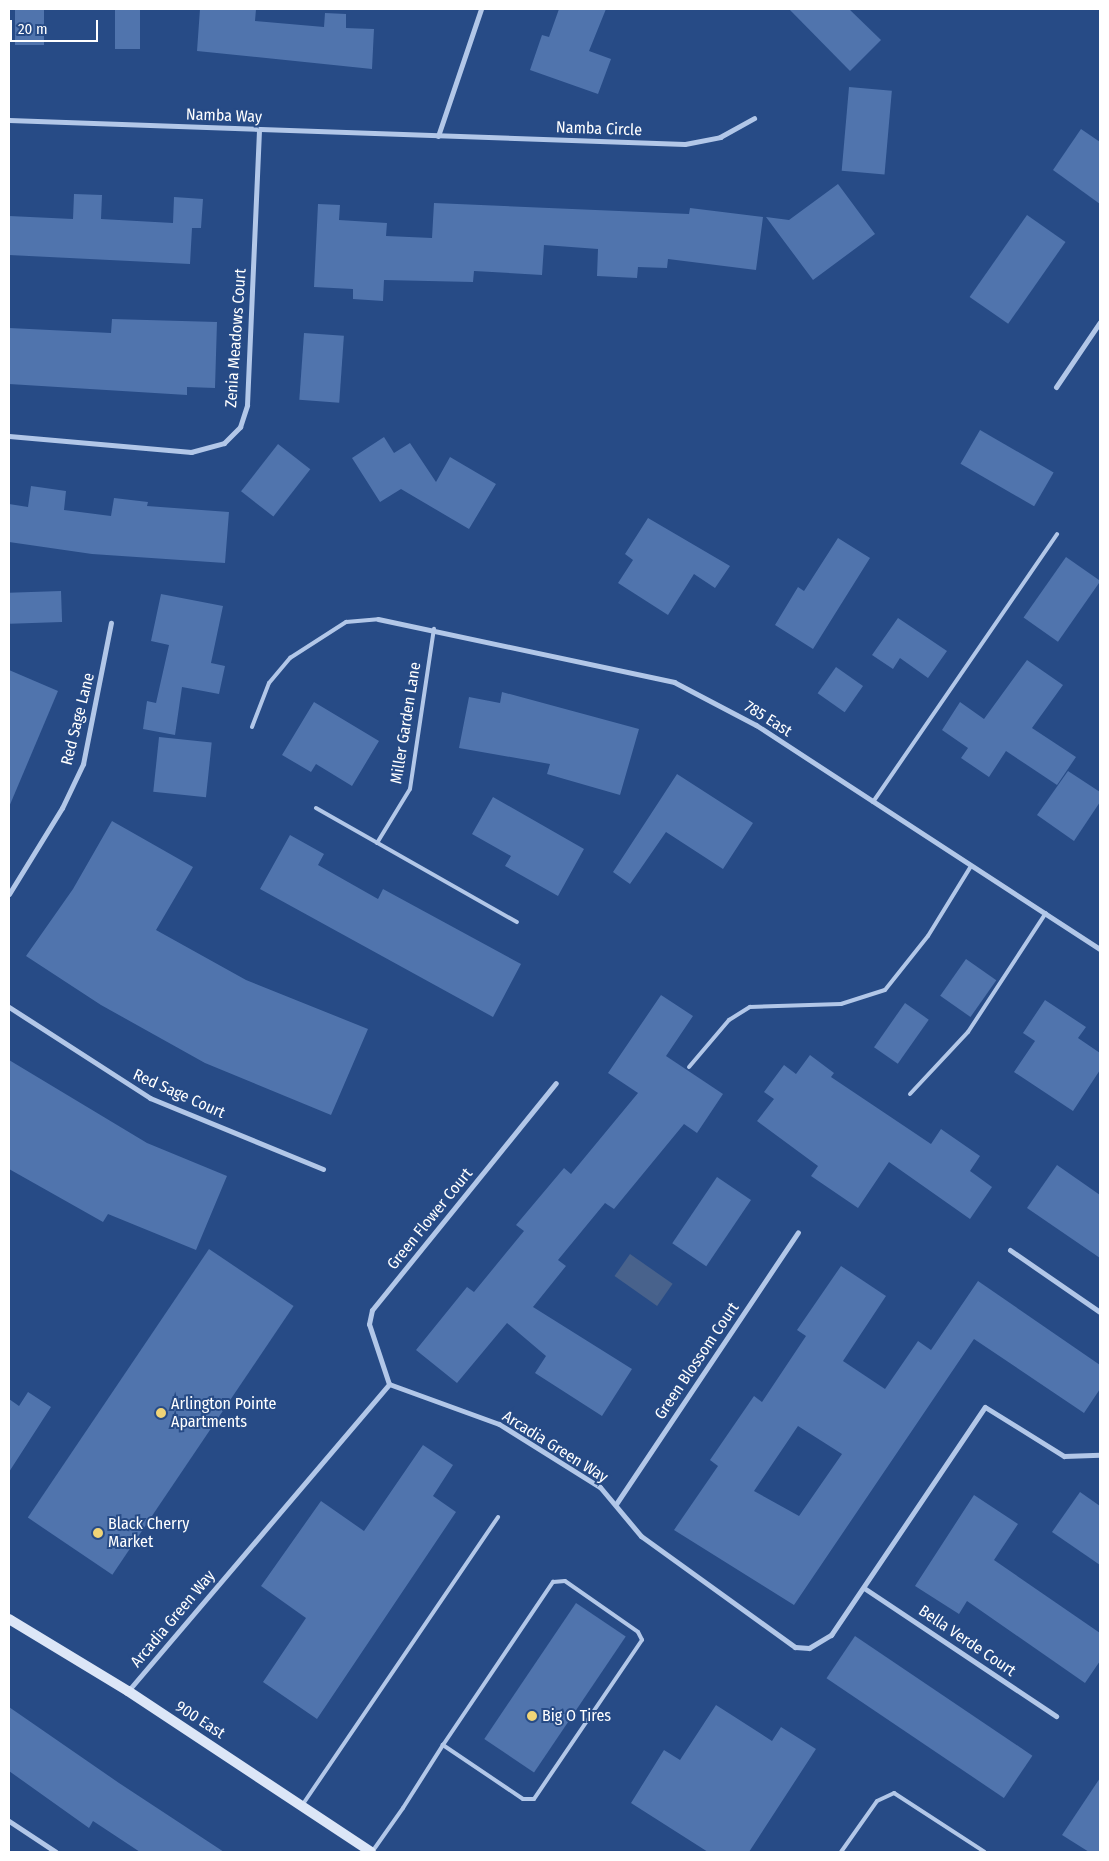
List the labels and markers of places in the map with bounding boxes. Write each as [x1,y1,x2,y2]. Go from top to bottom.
place label: Arlington Pointe Apartments [171,1394,276,1432]
marker: Arlington Pointe Apartments [155,1407,167,1419]
place label: Black Cherry Market [108,1514,189,1552]
marker: Black Cherry Market [92,1527,104,1539]
place label: Big O Tires [542,1706,611,1726]
marker: Big O Tires [526,1710,538,1722]

